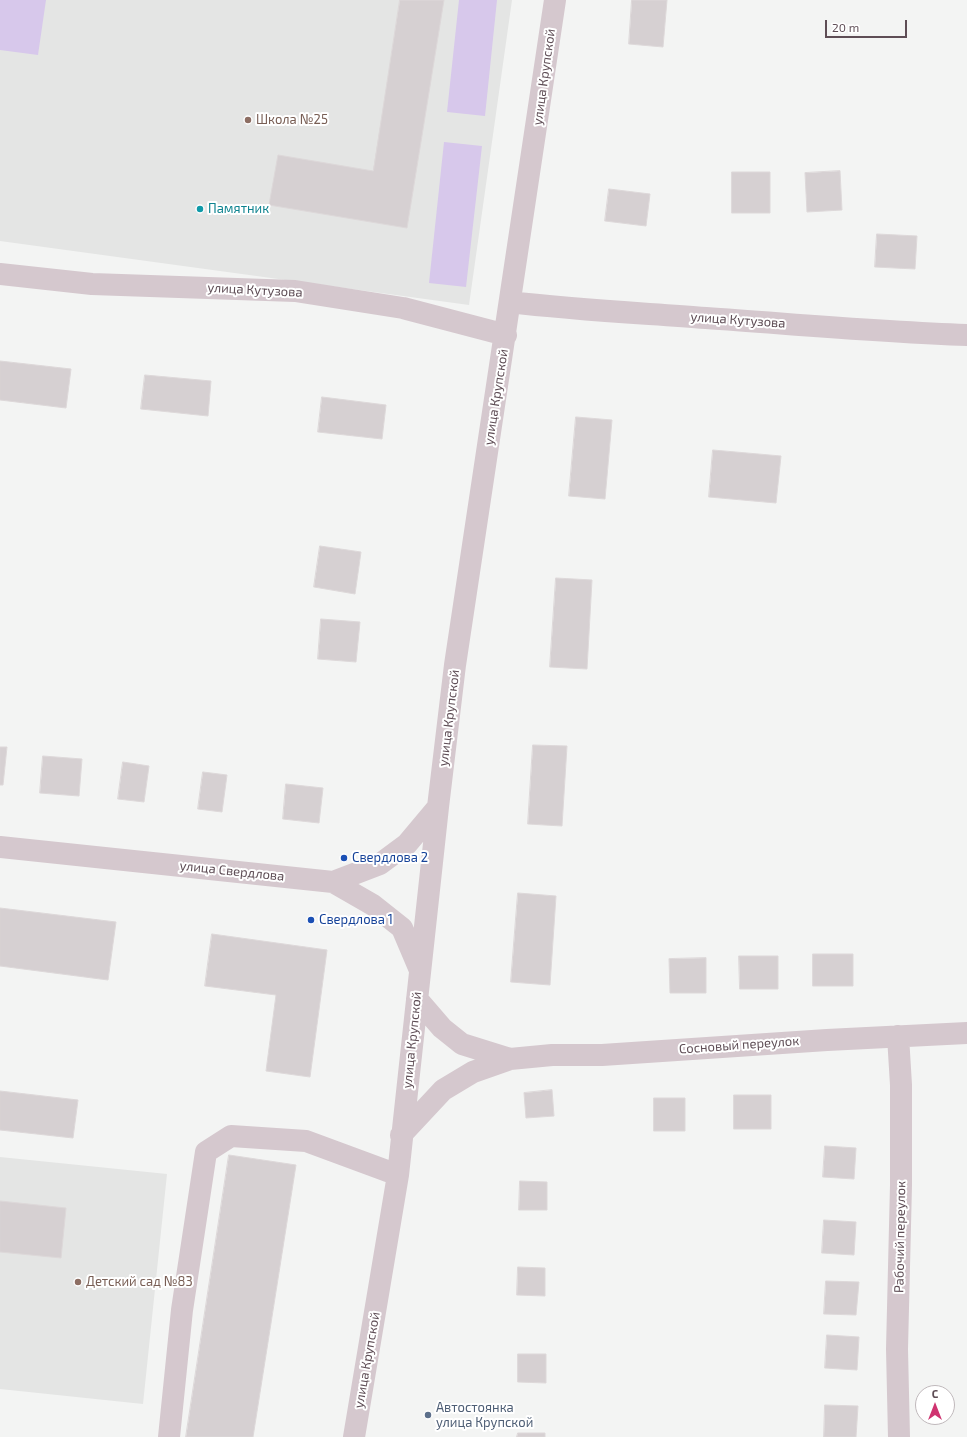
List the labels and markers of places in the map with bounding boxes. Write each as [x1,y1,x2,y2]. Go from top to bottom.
place label: Школа №25 [256,112,328,128]
marker: Школа №25 [243,115,253,125]
place label: Памятник [208,201,269,217]
marker: Памятник [195,204,205,214]
place label: Свердлова 2 [352,850,428,866]
marker: Свердлова 2 [339,853,349,863]
place label: Свердлова 1 [319,912,393,928]
marker: Свердлова 1 [306,915,316,925]
place label: Детский сад №83 [86,1274,193,1290]
marker: Детский сад №83 [73,1277,83,1287]
place label: Автостоянка улица Крупской [436,1400,533,1431]
marker: Автостоянка улица Крупской [423,1410,433,1420]

